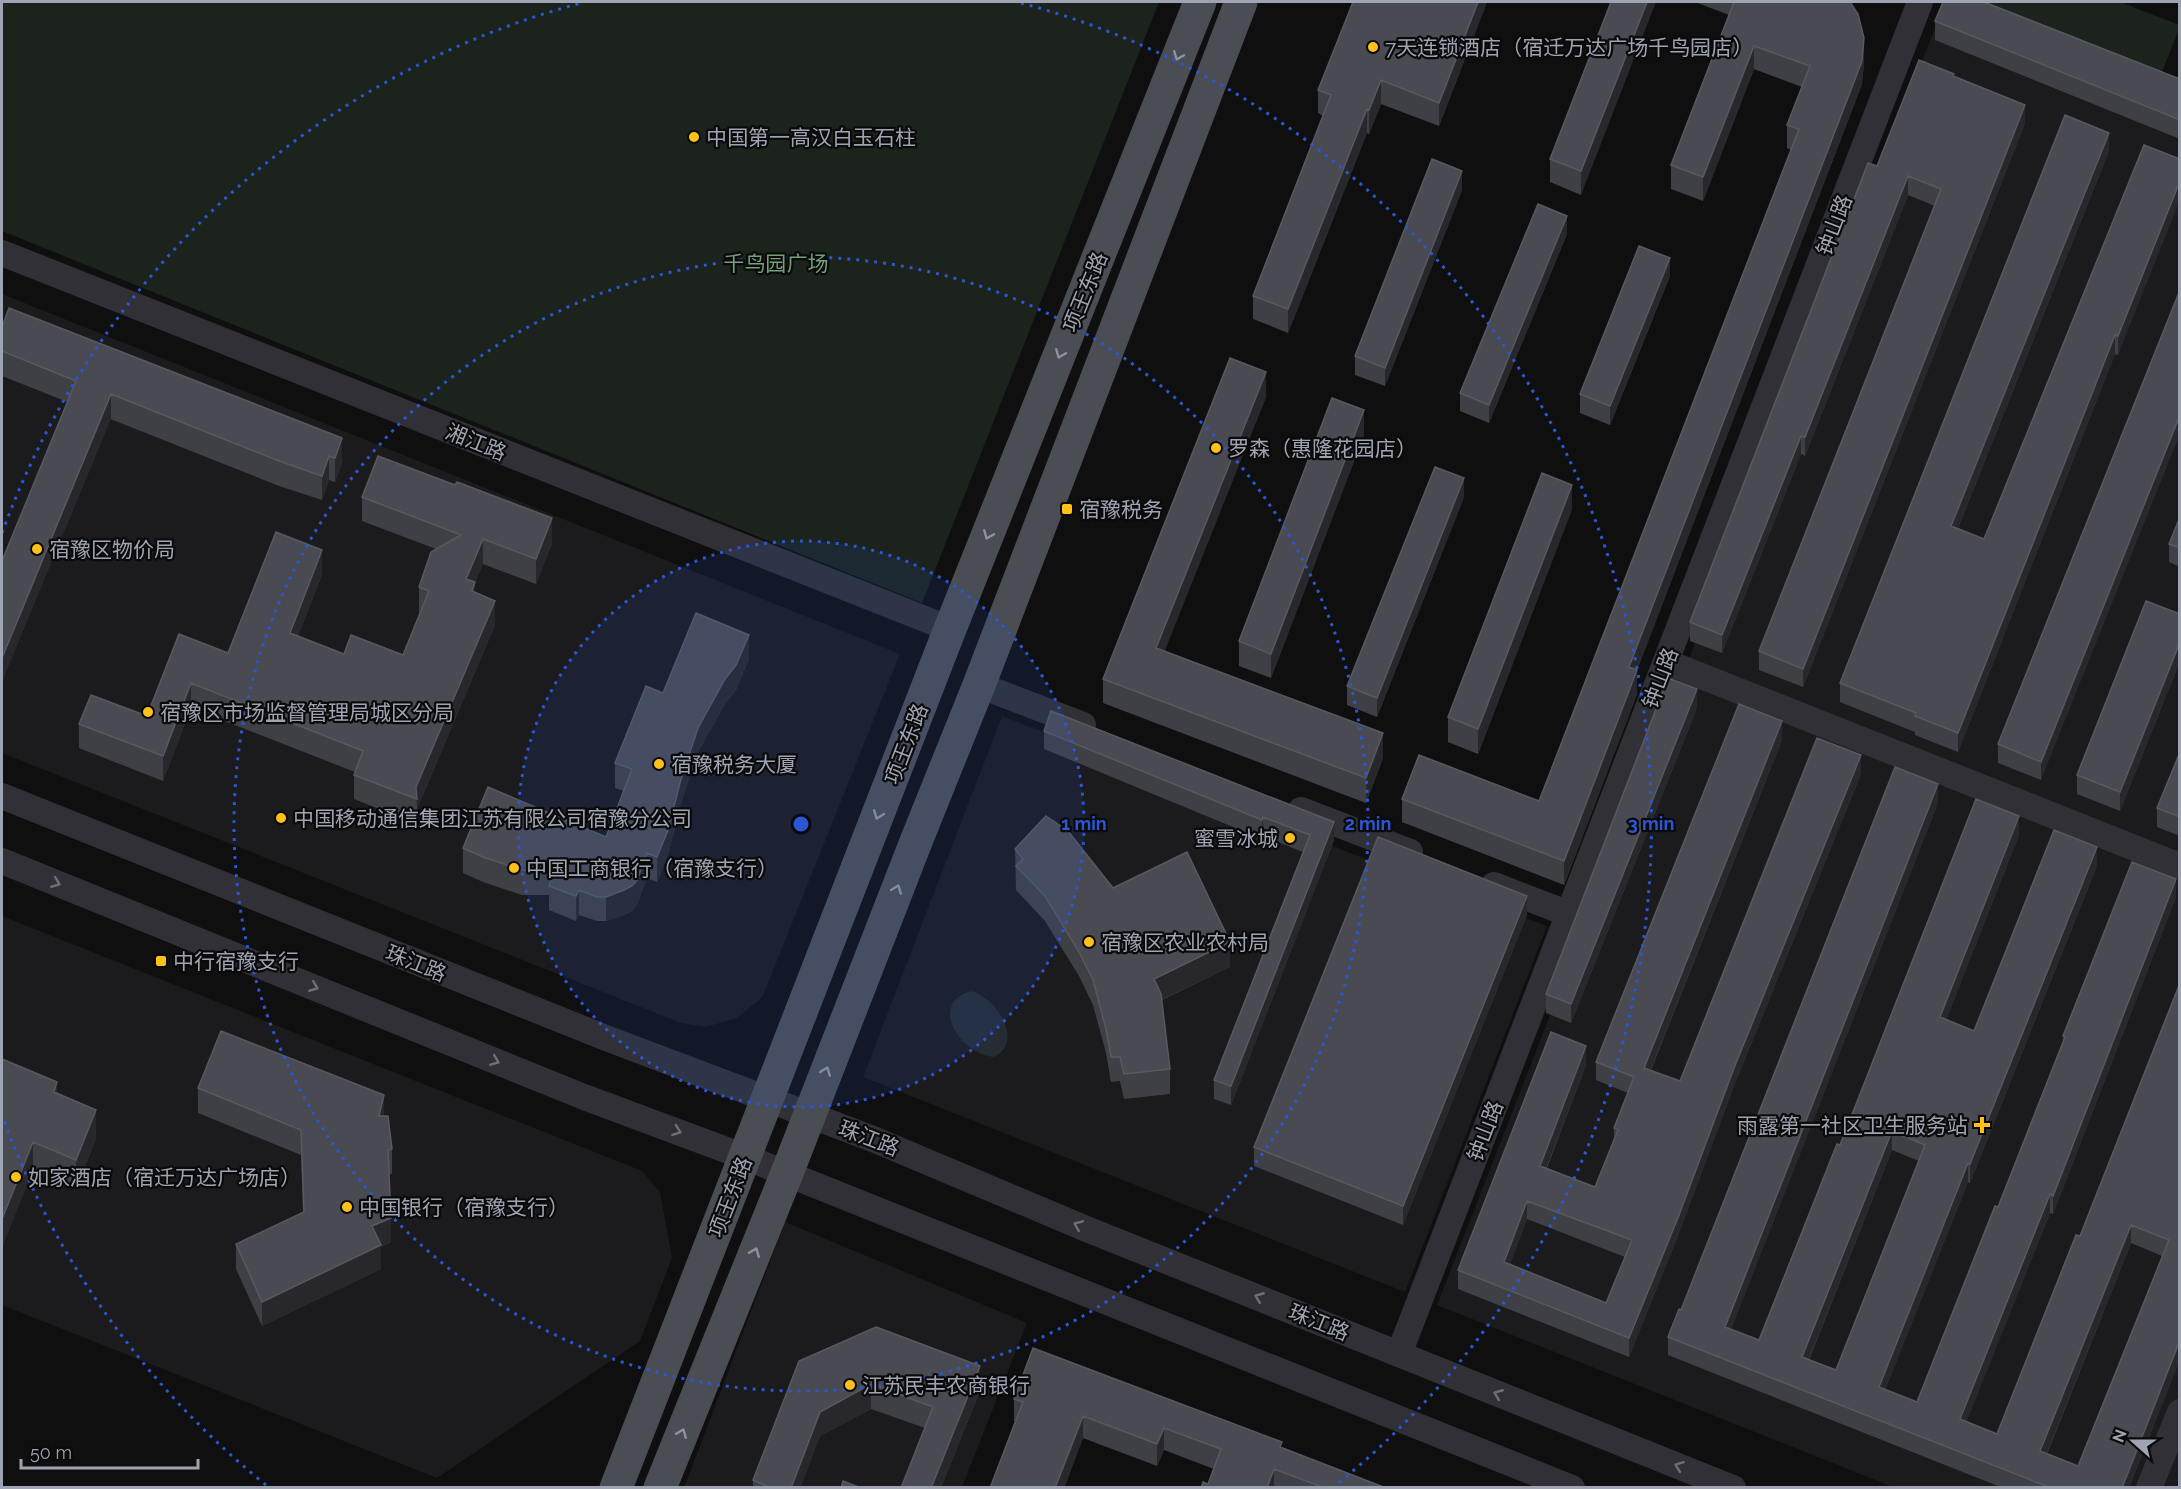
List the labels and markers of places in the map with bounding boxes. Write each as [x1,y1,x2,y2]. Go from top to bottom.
place label: 7天连锁酒店（宿迁万达广场千鸟园店） [1385,35,1753,60]
marker: 7天连锁酒店（宿迁万达广场千鸟园店） [1366,40,1380,54]
place label: 中国第一高汉白玉石柱 [706,125,916,150]
marker: 中国第一高汉白玉石柱 [687,130,701,144]
place label: 罗森（惠隆花园店） [1228,436,1417,461]
marker: 罗森（惠隆花园店） [1209,441,1223,455]
place label: 宿豫税务 [1079,497,1163,522]
marker: 宿豫税务 [1060,502,1074,516]
place label: 宿豫区物价局 [49,537,175,562]
marker: 宿豫区物价局 [30,542,44,556]
place label: 宿豫区市场监督管理局城区分局 [160,700,454,725]
marker: 宿豫区市场监督管理局城区分局 [141,705,155,719]
place label: 宿豫税务大厦 [671,752,797,777]
marker: 宿豫税务大厦 [652,757,666,771]
place label: 中国移动通信集团江苏有限公司宿豫分公司 [293,806,692,831]
marker: 中国移动通信集团江苏有限公司宿豫分公司 [274,811,288,825]
centre of rings [791,814,811,834]
place label: 蜜雪冰城 [1194,826,1278,851]
marker: 蜜雪冰城 [1283,831,1297,845]
place label: 中国工商银行（宿豫支行） [526,856,778,881]
marker: 中国工商银行（宿豫支行） [507,861,521,875]
place label: 宿豫区农业农村局 [1101,930,1269,955]
marker: 宿豫区农业农村局 [1082,935,1096,949]
place label: 中行宿豫支行 [173,949,299,974]
marker: 中行宿豫支行 [154,954,168,968]
place label: 雨露第一社区卫生服务站 [1737,1113,1968,1138]
marker: 雨露第一社区卫生服务站 [1973,1116,1991,1134]
place label: 如家酒店（宿迁万达广场店） [28,1165,301,1190]
marker: 如家酒店（宿迁万达广场店） [9,1170,23,1184]
place label: 中国银行（宿豫支行） [359,1195,569,1220]
marker: 中国银行（宿豫支行） [340,1200,354,1214]
place label: 江苏民丰农商银行 [862,1373,1030,1398]
marker: 江苏民丰农商银行 [843,1378,857,1392]

